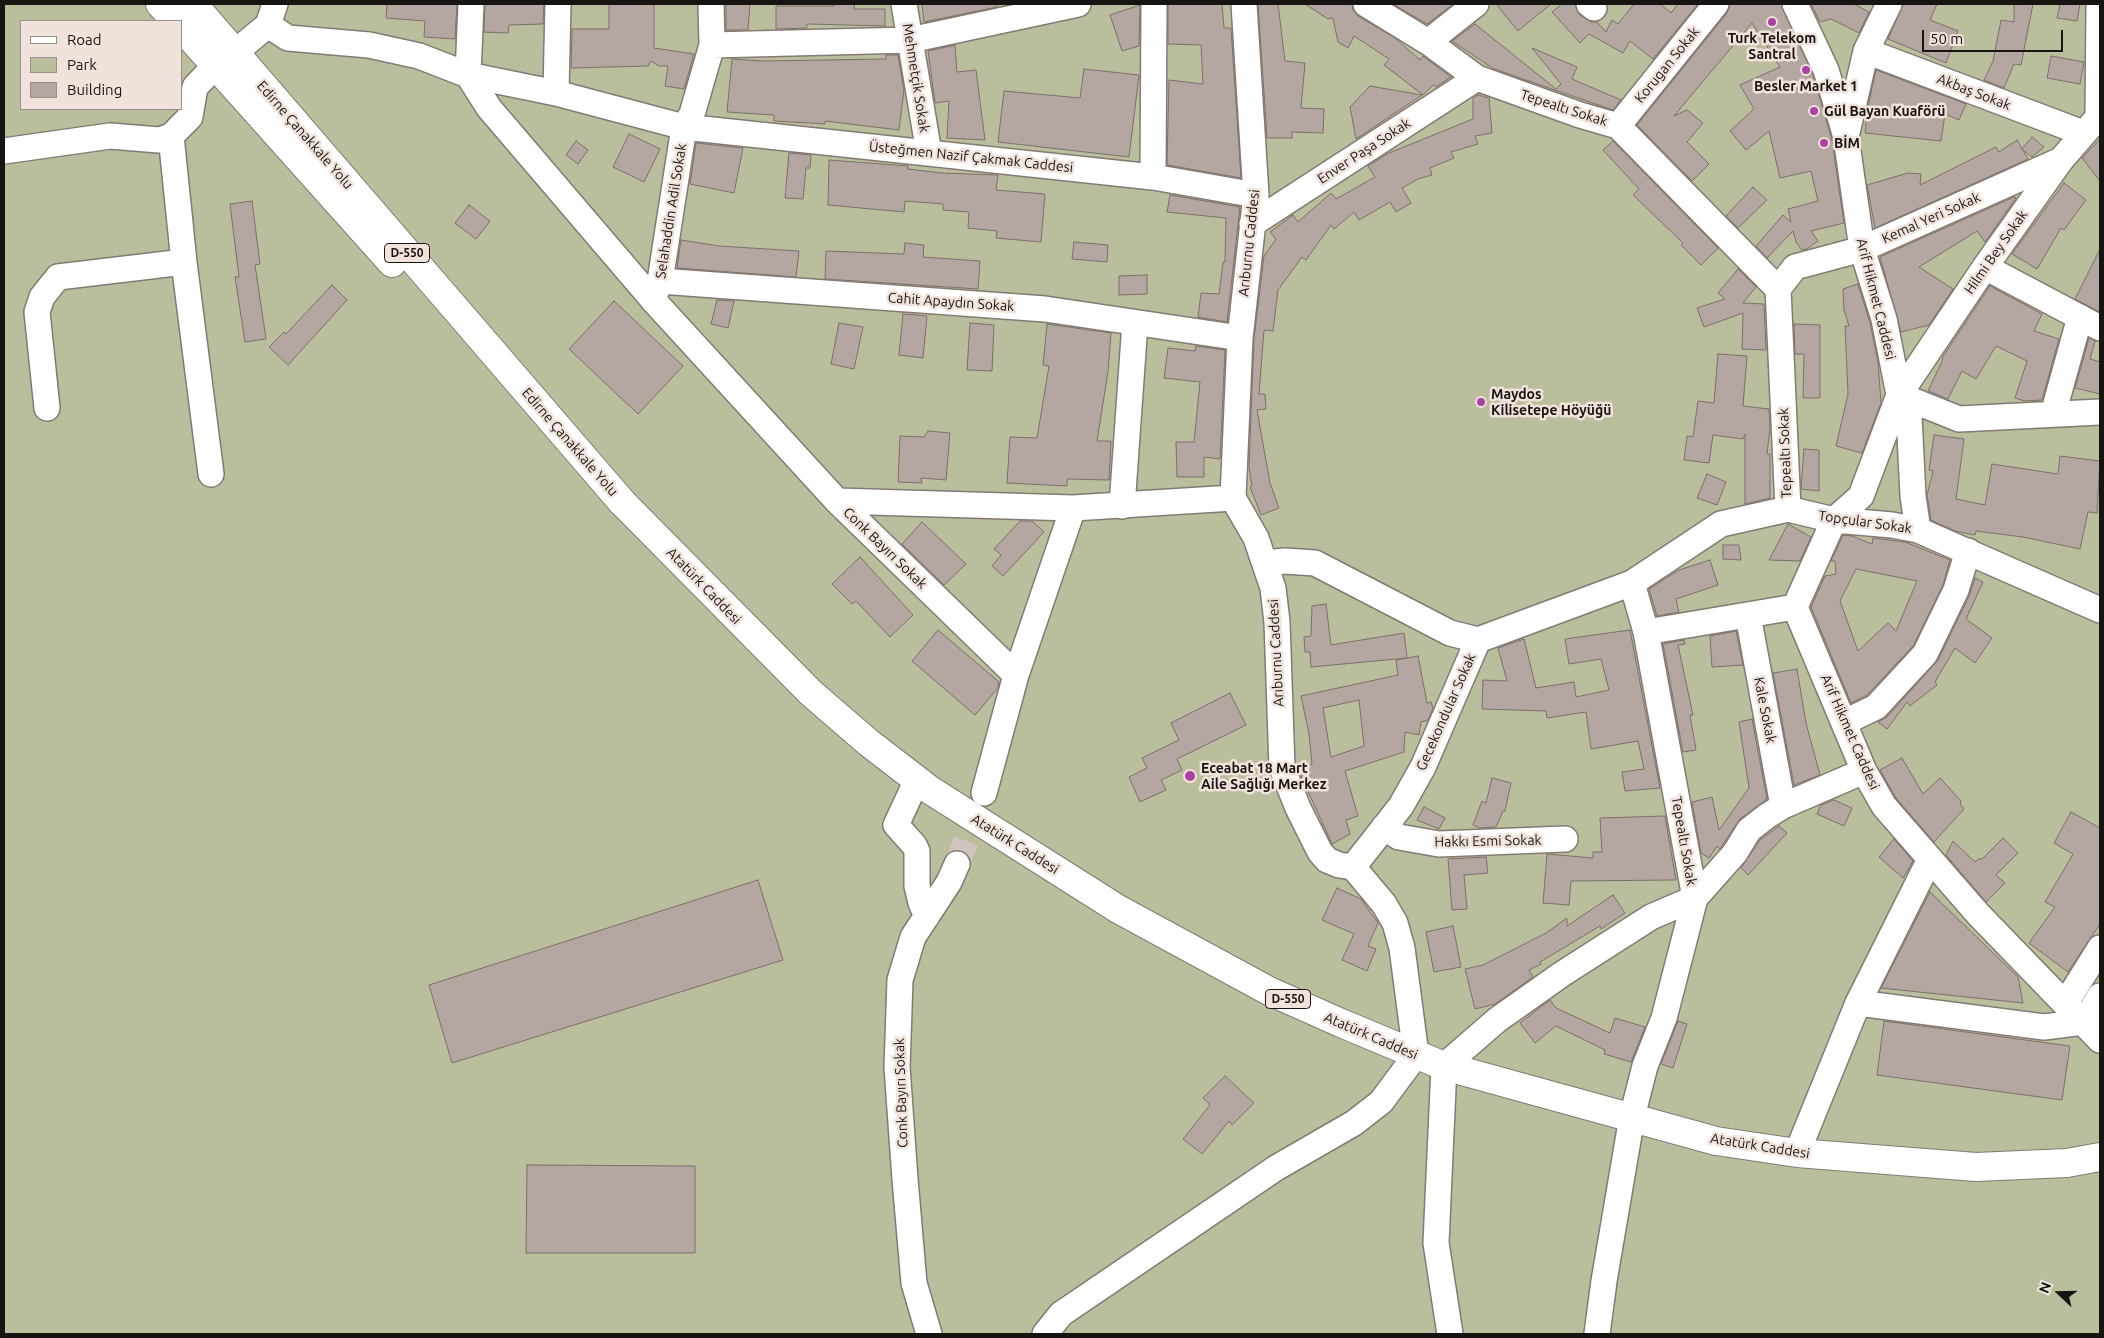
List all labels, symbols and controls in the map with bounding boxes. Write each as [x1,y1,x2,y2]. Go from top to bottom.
marker: Turk Telekom Santral [1766,16,1778,28]
legend [20,20,182,110]
scale bar [1924,20,2065,52]
street label: Mehmetçik Sokak [899,22,933,134]
street label: Korugan Sokak [1631,24,1703,106]
place label: Turk Telekom Santral [1728,30,1816,62]
text: 50 m [1930,30,1963,47]
text: Road [67,31,102,48]
text: Park [67,56,97,73]
marker: Besler Market 1 [1800,64,1812,76]
street label: Akbaş Sokak [1935,70,2013,114]
street label: Edirne Çanakkale Yolu [253,77,357,193]
place label: Besler Market 1 [1754,78,1858,94]
text: Building [67,81,122,98]
street label: Tepealtı Sokak [1518,86,1610,130]
place label: Gül Bayan Kuaförü [1824,103,1945,119]
marker: Gül Bayan Kuaförü [1808,105,1820,117]
street label: Enver Paşa Sokak [1314,115,1414,187]
place label: BİM [1834,135,1860,151]
marker: BİM [1818,137,1830,149]
street label: Üsteğmen Nazif Çakmak Caddesi [868,138,1074,176]
street label: Selahaddin Adil Sokak [652,142,690,280]
street label: Arıburnu Caddesi [1235,188,1263,298]
street label: Kemal Yeri Sokak [1879,189,1983,247]
street label: Hilmi Bey Sokak [1961,207,2031,297]
street label: Arif Hikmet Caddesi [1853,237,1899,361]
road number: D-550 [384,244,430,262]
street label: Cahit Apaydın Sokak [887,289,1015,315]
street label: Edirne Çanakkale Yolu [518,384,622,500]
place label: Maydos Kilisetepe Höyüğü [1491,386,1611,418]
marker: Maydos Kilisetepe Höyüğü [1475,396,1487,408]
street label: Tepealtı Sokak [1775,407,1795,499]
street label: Conk Bayırı Sokak [840,504,930,592]
street label: Topçular Sokak [1817,507,1913,537]
street label: Atatürk Caddesi [663,544,745,628]
street label: Arıburnu Caddesi [1265,599,1287,707]
street label: Gecekondular Sokak [1413,651,1479,773]
street label: Arif Hikmet Caddesi [1817,672,1883,792]
street label: Kale Sokak [1750,675,1780,745]
place label: Eceabat 18 Mart Aile Sağlığı Merkez [1201,760,1326,792]
marker: Eceabat 18 Mart Aile Sağlığı Merkez [1183,769,1197,783]
street label: Tepealtı Sokak [1668,795,1700,887]
street label: Atatürk Caddesi [968,810,1062,878]
street label: Hakkı Esmi Sokak [1434,832,1542,850]
road number: D-550 [1266,990,1310,1009]
street label: Atatürk Caddesi [1322,1009,1420,1063]
street label: Conk Bayırı Sokak [891,1038,911,1148]
street label: Atatürk Caddesi [1709,1130,1811,1162]
north arrow [2034,1268,2084,1318]
text: N [2036,1280,2054,1295]

